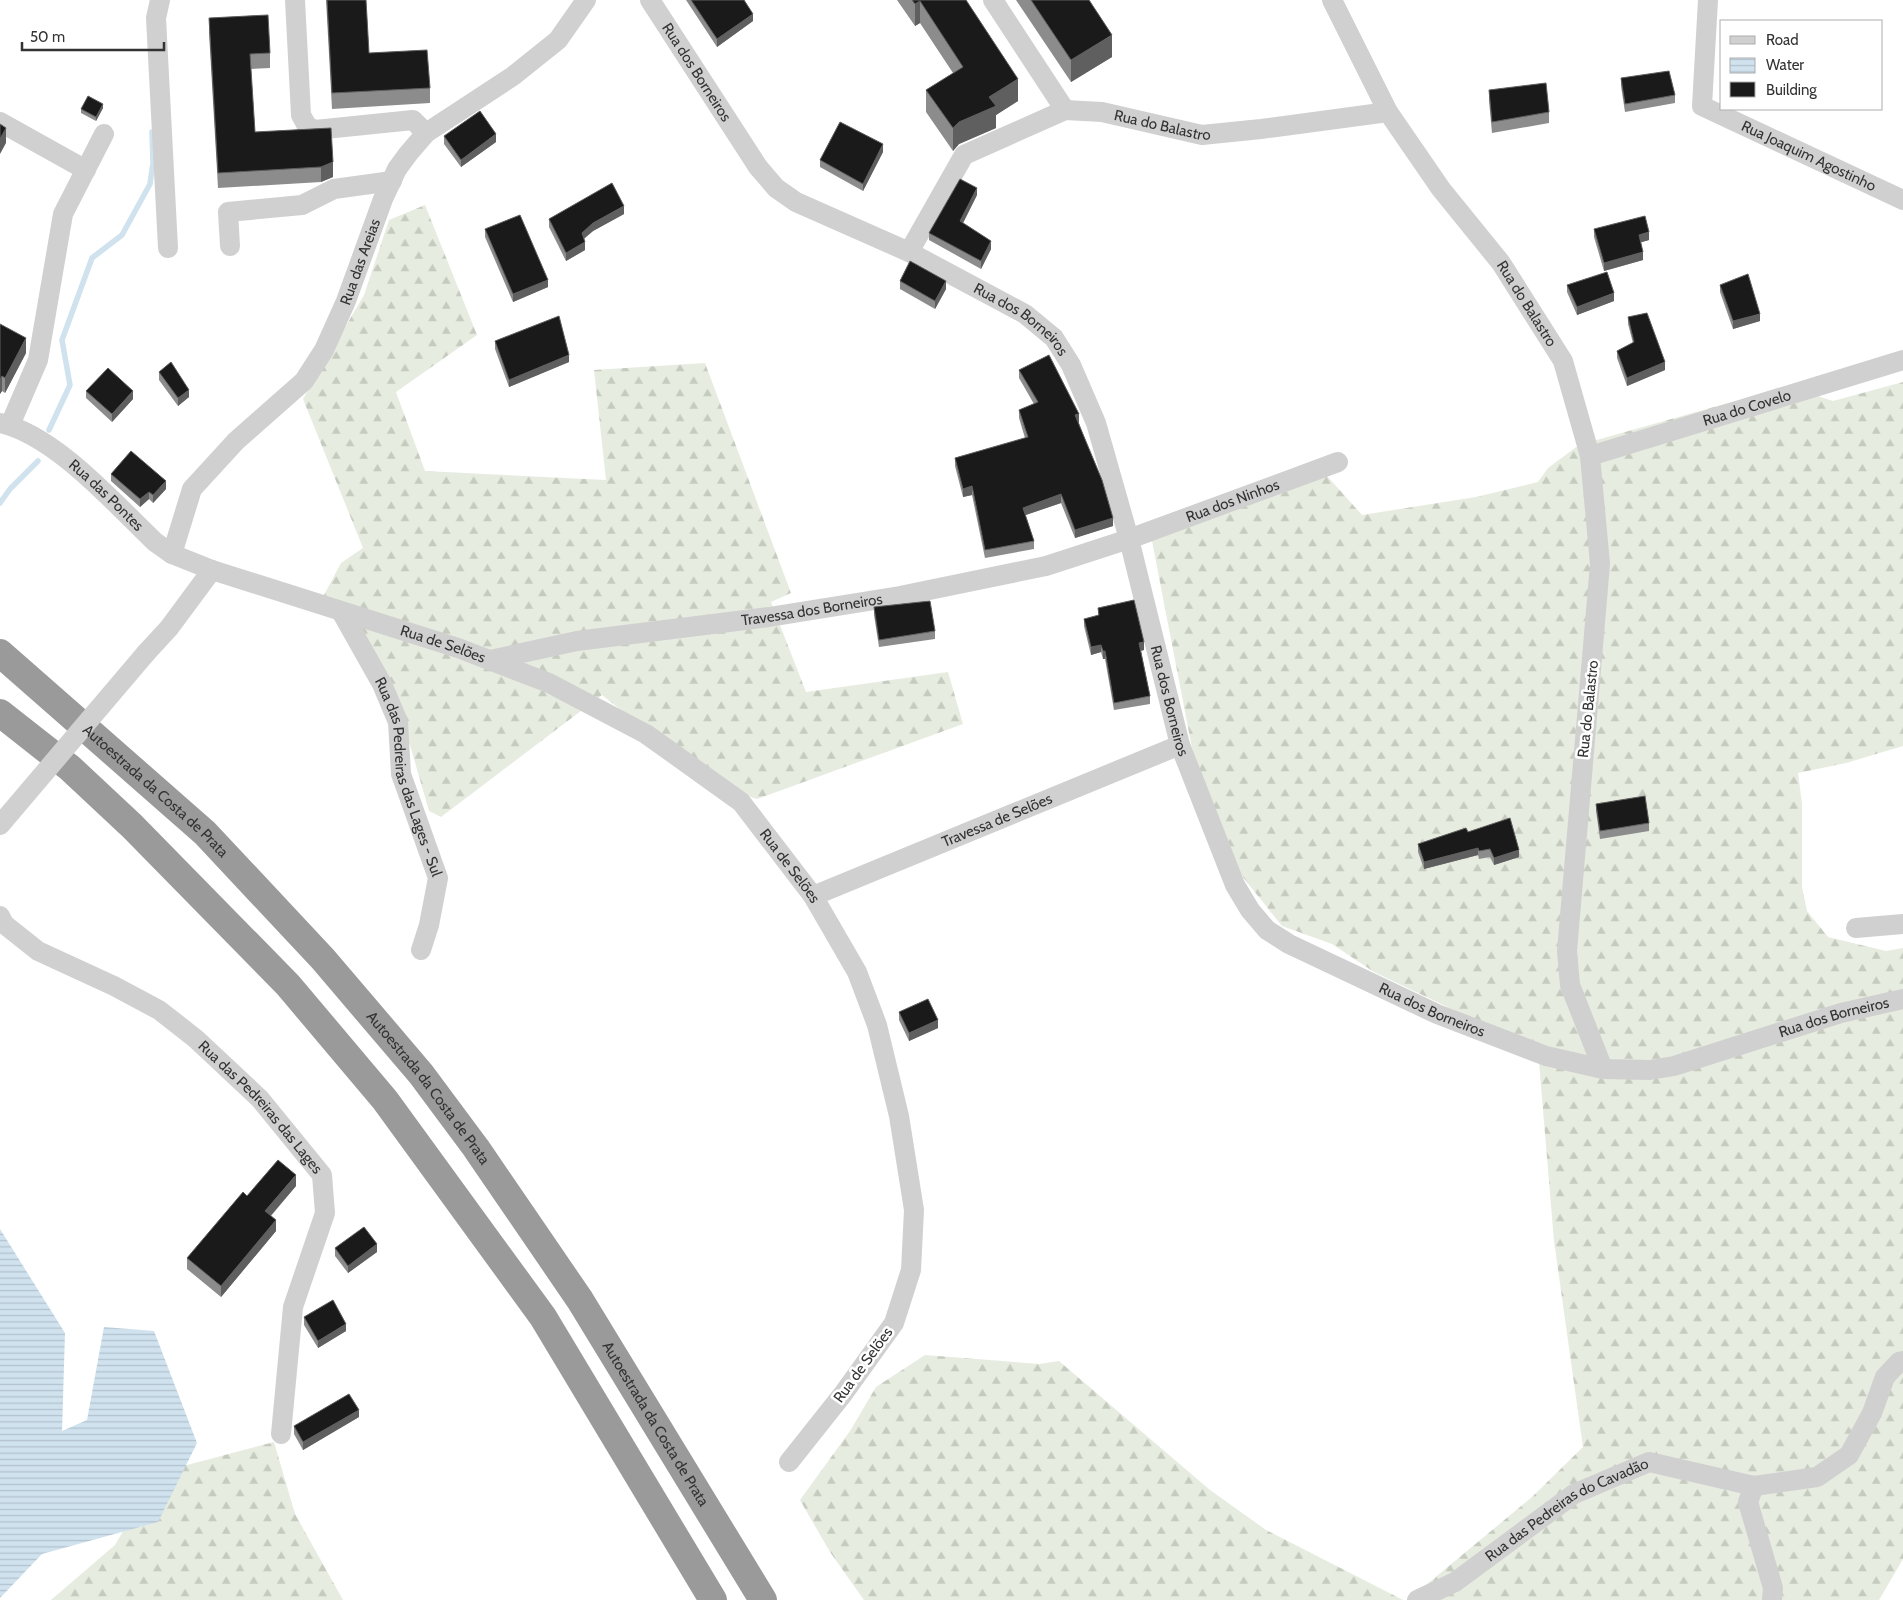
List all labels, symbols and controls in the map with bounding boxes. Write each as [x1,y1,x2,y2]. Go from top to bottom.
scale bar [22,20,165,52]
street label: Rua dos Borneiros [658,20,735,125]
legend [1720,20,1883,110]
text: 50 m [30,28,65,46]
text: Road [1766,31,1799,49]
text: Water [1766,56,1804,74]
text: Building [1766,81,1817,99]
street label: Rua do Balastro [1112,106,1211,144]
street label: Rua Joaquim Agostinho [1739,117,1879,195]
street label: Rua das Areias [336,216,384,308]
street label: Rua do Balastro [1493,257,1561,350]
street label: Rua dos Borneiros [971,279,1072,359]
street label: Rua do Covelo [1701,386,1793,430]
street label: Rua das Pontes [65,455,147,535]
street label: Rua dos Ninhos [1183,475,1282,526]
street label: Travessa dos Borneiros [740,590,884,629]
street label: Rua de Selões [398,621,488,667]
street label: Rua dos Borneiros [1147,643,1193,759]
street label: Rua do Balastro [1574,659,1602,759]
street label: Rua das Pedreiras das Lages - Sul [371,674,446,879]
street label: Autoestrada da Costa de Prata [79,721,233,862]
street label: Travessa de Selões [939,790,1055,851]
street label: Rua de Selões [756,825,824,906]
street label: Rua dos Borneiros [1376,979,1488,1041]
street label: Rua dos Borneiros [1776,993,1891,1041]
street label: Autoestrada da Costa de Prata [363,1008,494,1169]
street label: Rua das Pedreiras das Lages [195,1037,326,1177]
street label: Rua de Selões [830,1324,896,1406]
street label: Autoestrada da Costa de Prata [598,1338,713,1510]
street label: Rua das Pedreiras do Cavadão [1482,1454,1651,1566]

